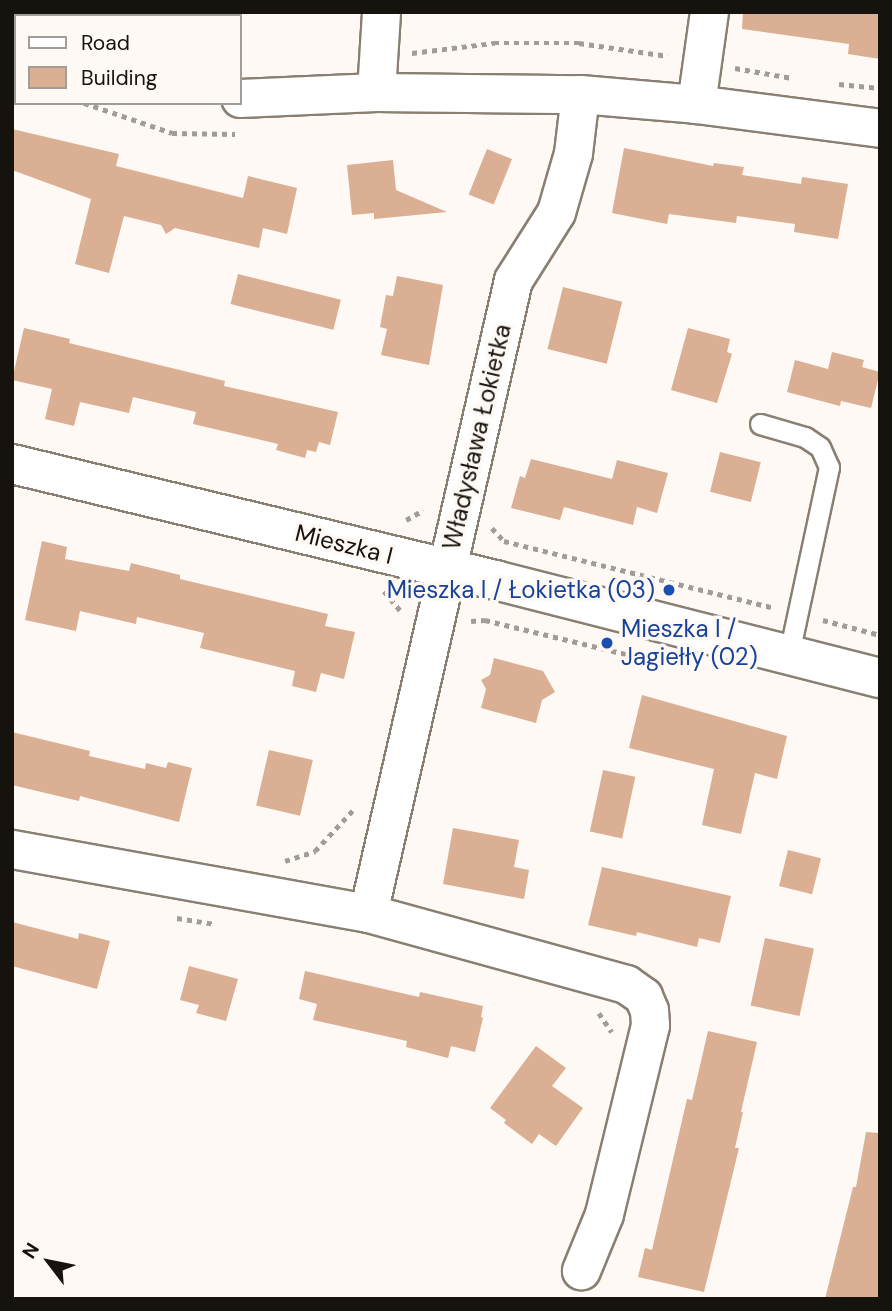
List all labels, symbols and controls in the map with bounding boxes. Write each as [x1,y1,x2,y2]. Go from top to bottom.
legend [14,14,242,105]
text: Road [81,29,130,57]
text: Building [81,64,157,92]
street label: Władysława Łokietka [437,321,517,553]
street label: Mieszka I [292,518,396,570]
place label: Mieszka I / Łokietka (03) [387,576,655,604]
marker: Mieszka I / Łokietka (03) [661,582,677,598]
place label: Mieszka I / Jagiełły (02) [621,615,758,671]
marker: Mieszka I / Jagiełły (02) [599,635,615,651]
north arrow [14,1227,84,1297]
text: N [16,1238,45,1263]

